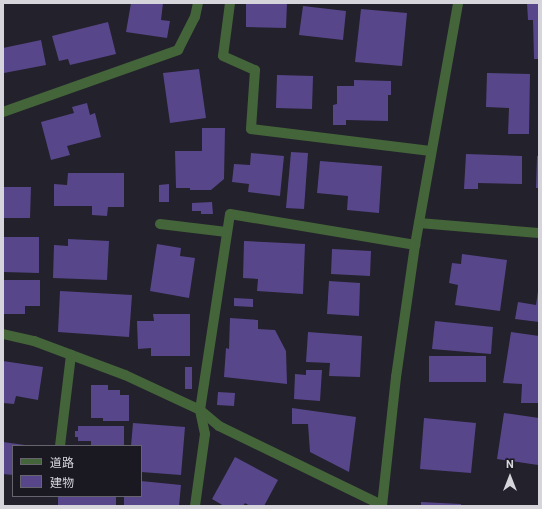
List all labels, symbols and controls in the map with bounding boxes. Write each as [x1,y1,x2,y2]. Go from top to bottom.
legend [12,445,142,497]
text: 道路 [50,456,74,470]
north arrow [490,457,530,497]
text: N [506,458,514,471]
text: 建物 [50,476,74,490]

